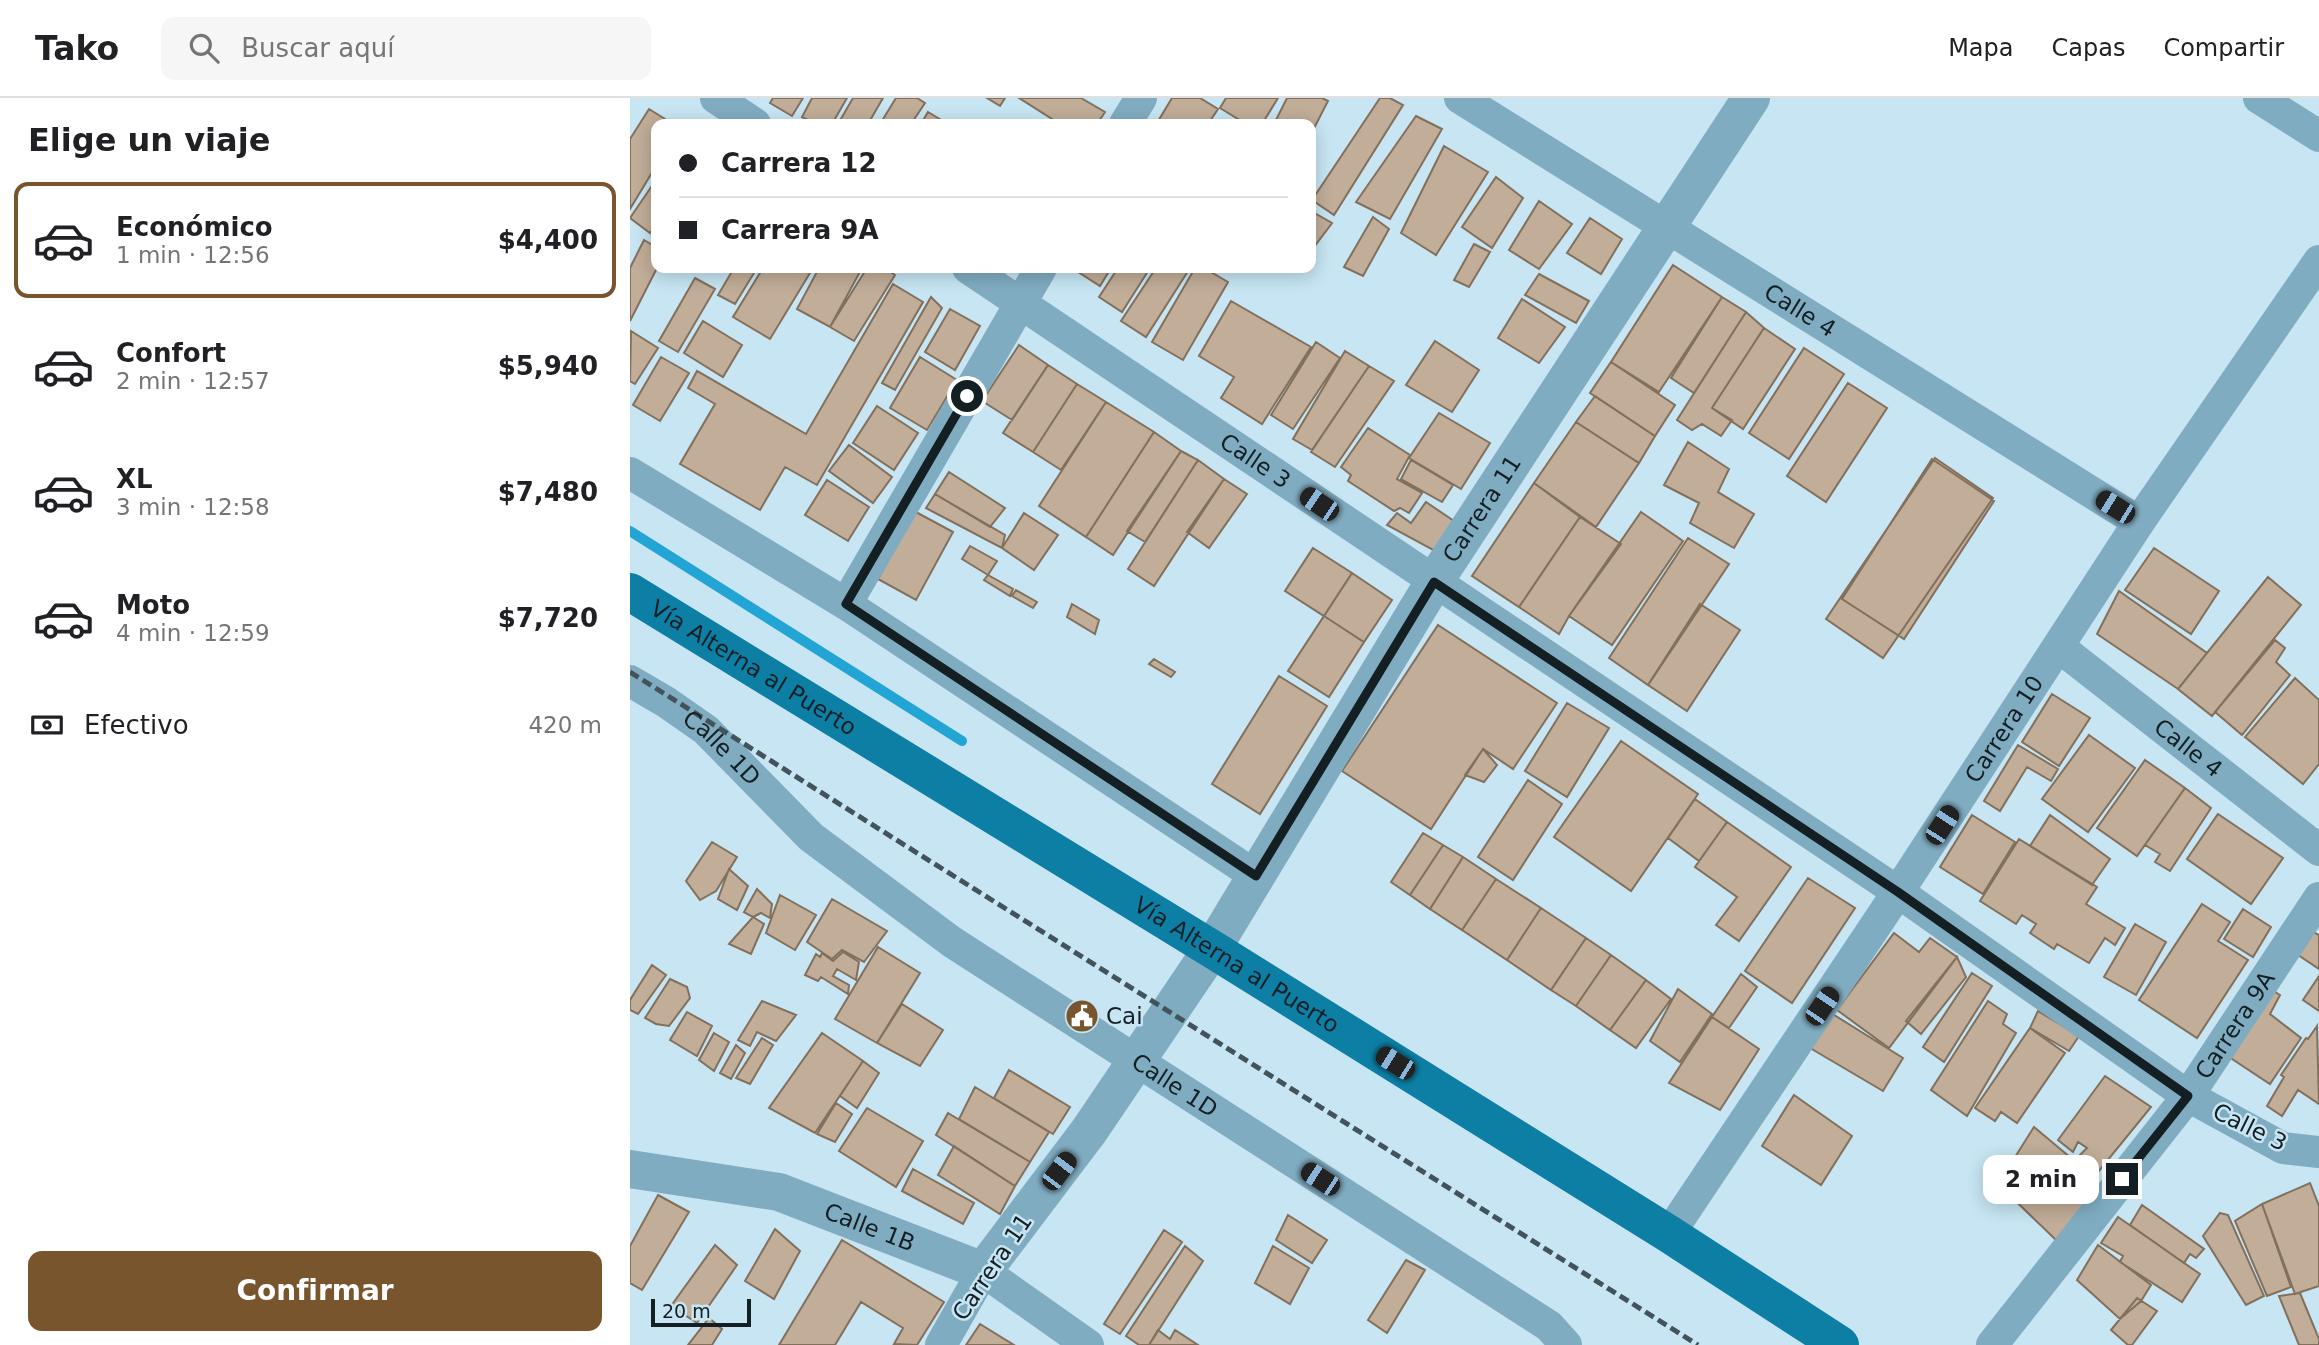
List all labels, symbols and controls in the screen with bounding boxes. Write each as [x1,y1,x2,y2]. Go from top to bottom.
search box [161,17,651,80]
text: Tako [35,29,119,68]
icon: search [185,29,223,67]
text: Buscar aquí [241,33,394,63]
text: Mapa [1948,34,2014,62]
text: Capas [2052,34,2125,62]
text: Compartir [2163,34,2284,62]
text: Elige un viaje [28,121,270,159]
text: Carrera 12 [721,148,877,178]
icon: car [32,209,95,272]
text: Económico [116,212,273,242]
text: Carrera 9A [721,215,879,245]
text: $4,400 [498,225,598,255]
text: 1 min · 12:56 [116,242,270,268]
street label: Calle 4 [1760,278,1841,342]
icon: car [32,335,95,398]
text: Confort [116,338,226,368]
text: $5,940 [498,351,598,381]
text: 2 min · 12:57 [116,368,270,394]
route start [951,380,983,412]
street label: Calle 3 [1215,428,1295,494]
street label: Carrera 11 [1437,451,1526,567]
icon: car [32,461,95,524]
text: XL [116,464,153,494]
text: $7,480 [498,477,598,507]
car [1296,484,1343,524]
car [2092,487,2139,527]
text: 3 min · 12:58 [116,494,270,520]
icon: car [32,587,95,650]
text: Moto [116,590,190,620]
street label: Vía Alterna al Puerto [646,595,861,741]
text: $7,720 [498,603,598,633]
text: 4 min · 12:59 [116,620,270,646]
street label: Carrera 10 [1960,671,2048,788]
street label: Calle 1D [678,705,766,790]
icon: cash [28,706,66,744]
text: Efectivo [84,710,189,740]
text: 420 m [528,712,602,738]
street label: Calle 4 [2149,713,2227,783]
car [1922,802,1963,848]
street label: Vía Alterna al Puerto [1129,891,1344,1038]
street label: Carrera 9A [2190,966,2280,1084]
car [1802,983,1843,1029]
public building icon: Cai [1063,997,1101,1035]
place label: Cai [1106,1003,1143,1029]
car [1372,1043,1419,1083]
street label: Calle 1D [1127,1048,1222,1122]
street label: Calle 3 [2209,1098,2291,1156]
car [1038,1148,1081,1194]
callout: 2 min [1982,1154,2098,1204]
car [1297,1159,1344,1199]
route end [2106,1163,2138,1195]
text: 2 min [2005,1166,2077,1192]
street label: Calle 1B [821,1198,919,1256]
street label: Carrera 11 [947,1209,1037,1325]
button: Confirmar [28,1251,602,1331]
scale bar [651,1296,751,1328]
text: 20 m [662,1300,711,1322]

